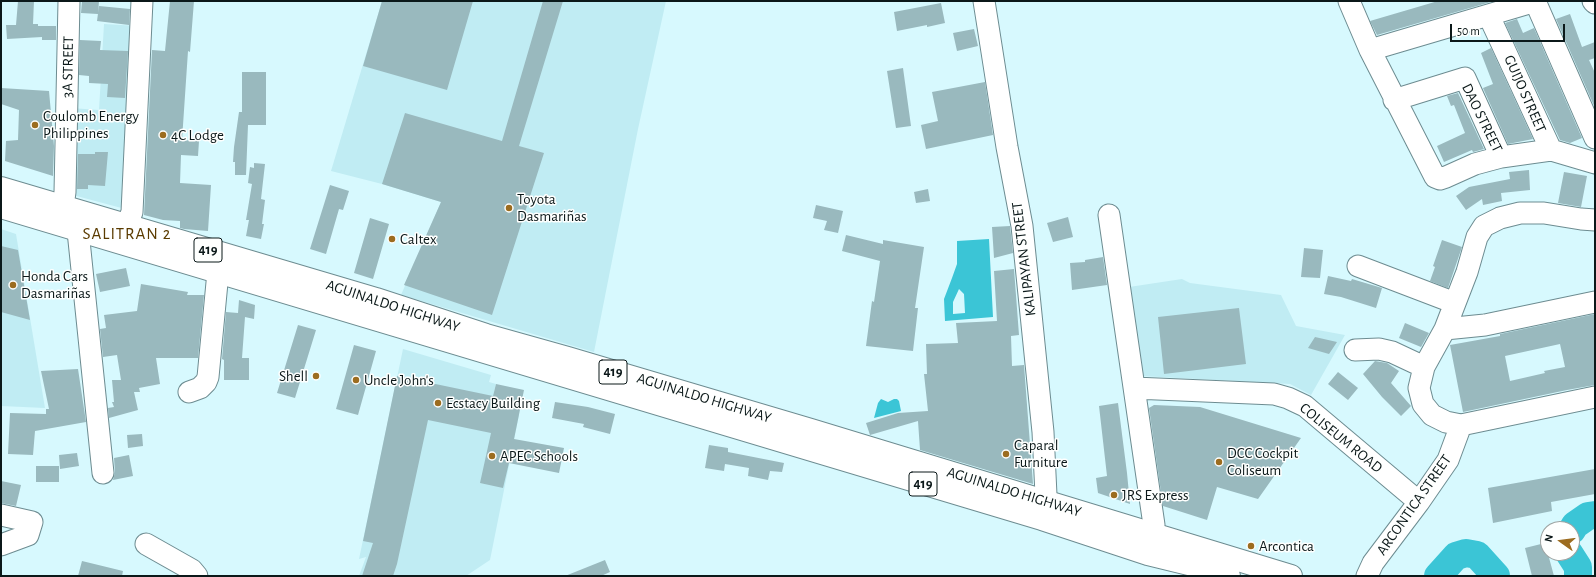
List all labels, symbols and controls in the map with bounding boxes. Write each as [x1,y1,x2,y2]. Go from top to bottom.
scale bar [1452,16,1567,42]
text: 50 m [1457,25,1480,37]
street label: 3A STREET [58,36,78,98]
street label: GUIJO STREET [1500,52,1550,136]
street label: DAO STREET [1458,81,1506,155]
place label: Coulomb Energy Philippines [43,107,139,142]
marker: Coulomb Energy Philippines [30,120,40,130]
place label: 4C Lodge [171,126,224,144]
marker: 4C Lodge [158,130,168,140]
place label: Toyota Dasmariñas [517,190,587,225]
street label: KALIPAYAN STREET [1008,201,1040,317]
marker: Toyota Dasmariñas [504,203,514,213]
district label: SALITRAN 2 [83,224,171,244]
place label: Caltex [400,230,436,248]
marker: Caltex [387,234,397,244]
road number: 419 [194,238,222,262]
place label: Honda Cars Dasmariñas [21,267,91,302]
street label: AGUINALDO HIGHWAY [324,276,462,336]
marker: Honda Cars Dasmariñas [8,280,18,290]
road number: 419 [599,360,627,384]
place label: Shell [279,367,308,385]
street label: AGUINALDO HIGHWAY [635,369,773,427]
marker: Shell [311,371,321,381]
place label: Uncle John's [364,371,434,389]
marker: Uncle John's [351,375,361,385]
place label: Ecstacy Building [446,394,540,412]
marker: Ecstacy Building [433,398,443,408]
street label: COLISEUM ROAD [1296,399,1386,477]
place label: Caparal Furniture [1014,436,1068,471]
place label: DCC Cockpit Coliseum [1227,444,1298,479]
place label: APEC Schools [500,447,578,465]
marker: Caparal Furniture [1001,449,1011,459]
marker: APEC Schools [487,451,497,461]
street label: ARCONTICA STREET [1373,451,1455,559]
marker: DCC Cockpit Coliseum [1214,457,1224,467]
street label: AGUINALDO HIGHWAY [945,463,1083,521]
road number: 419 [909,472,937,496]
place label: JRS Express [1122,486,1189,504]
marker: JRS Express [1109,490,1119,500]
north arrow [1540,521,1580,561]
text: N [1543,533,1555,543]
place label: Arcontica [1259,537,1314,555]
marker: Arcontica [1246,541,1256,551]

